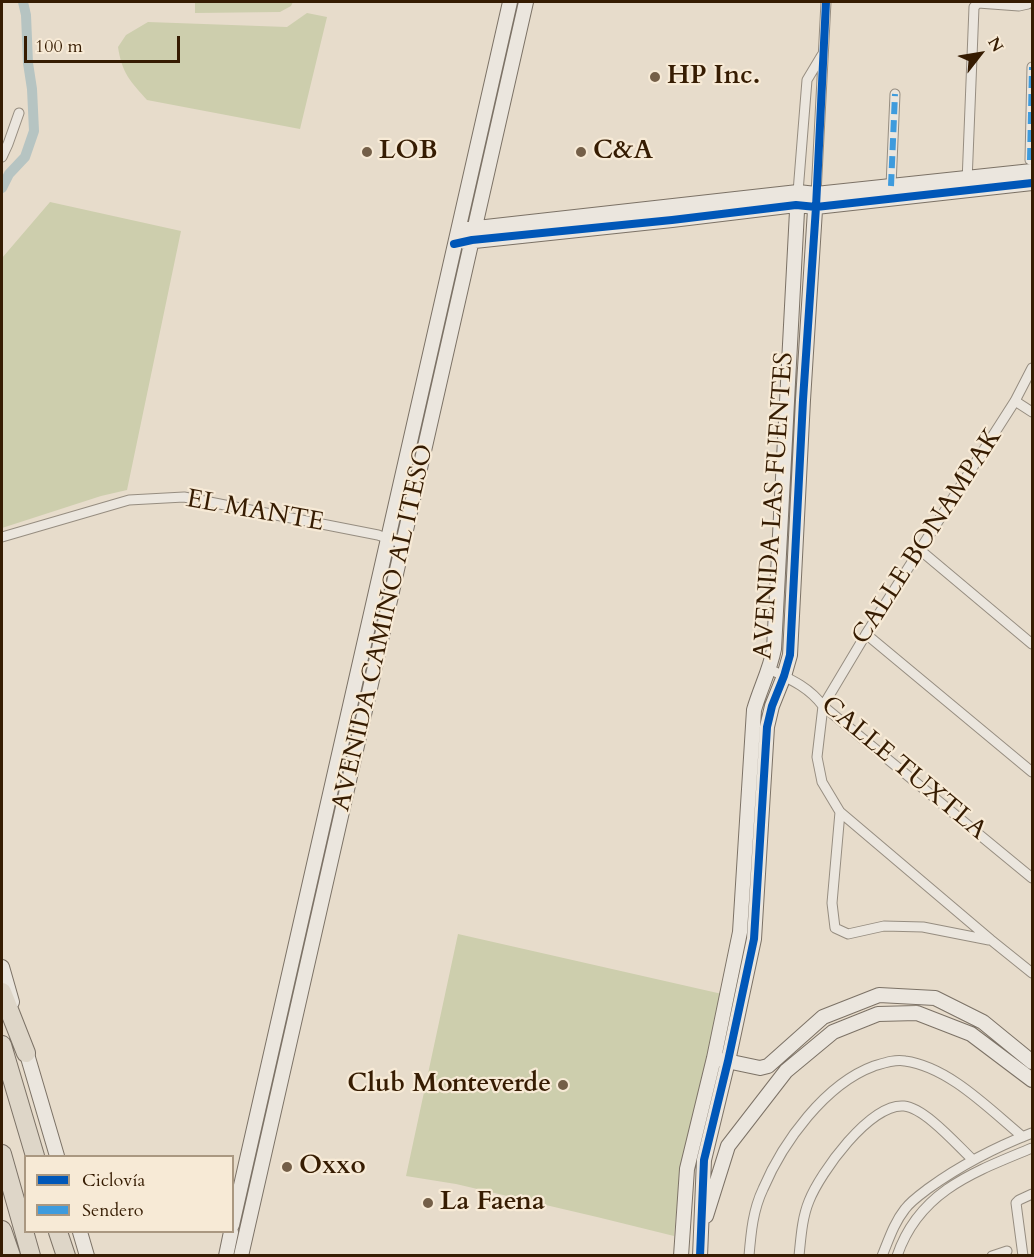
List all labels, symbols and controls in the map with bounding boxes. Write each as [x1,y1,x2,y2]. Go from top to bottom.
scale bar [27,24,183,62]
north arrow [950,24,1010,84]
text: N [982,33,1008,56]
text: 100 m [35,34,83,59]
place label: HP Inc. [667,61,760,93]
marker: HP Inc. [648,70,662,84]
place label: LOB [379,136,437,168]
place label: C&A [593,136,653,168]
marker: LOB [360,145,374,159]
marker: C&A [574,145,588,159]
street label: AVENIDA LAS FUENTES [749,351,801,661]
street label: CALLE BONAMPAK [846,423,1010,651]
street label: AVENIDA CAMINO AL ITESO [327,442,441,814]
street label: EL MANTE [184,485,326,539]
street label: CALLE TUXTLA [814,691,992,847]
place label: Club Monteverde [347,1069,551,1101]
marker: Club Monteverde [556,1078,570,1092]
place label: Oxxo [299,1151,366,1183]
legend [24,1155,234,1233]
marker: Oxxo [280,1160,294,1174]
text: Ciclovía [82,1168,145,1193]
place label: La Faena [440,1187,545,1219]
marker: La Faena [421,1196,435,1210]
text: Sendero [82,1198,143,1223]

